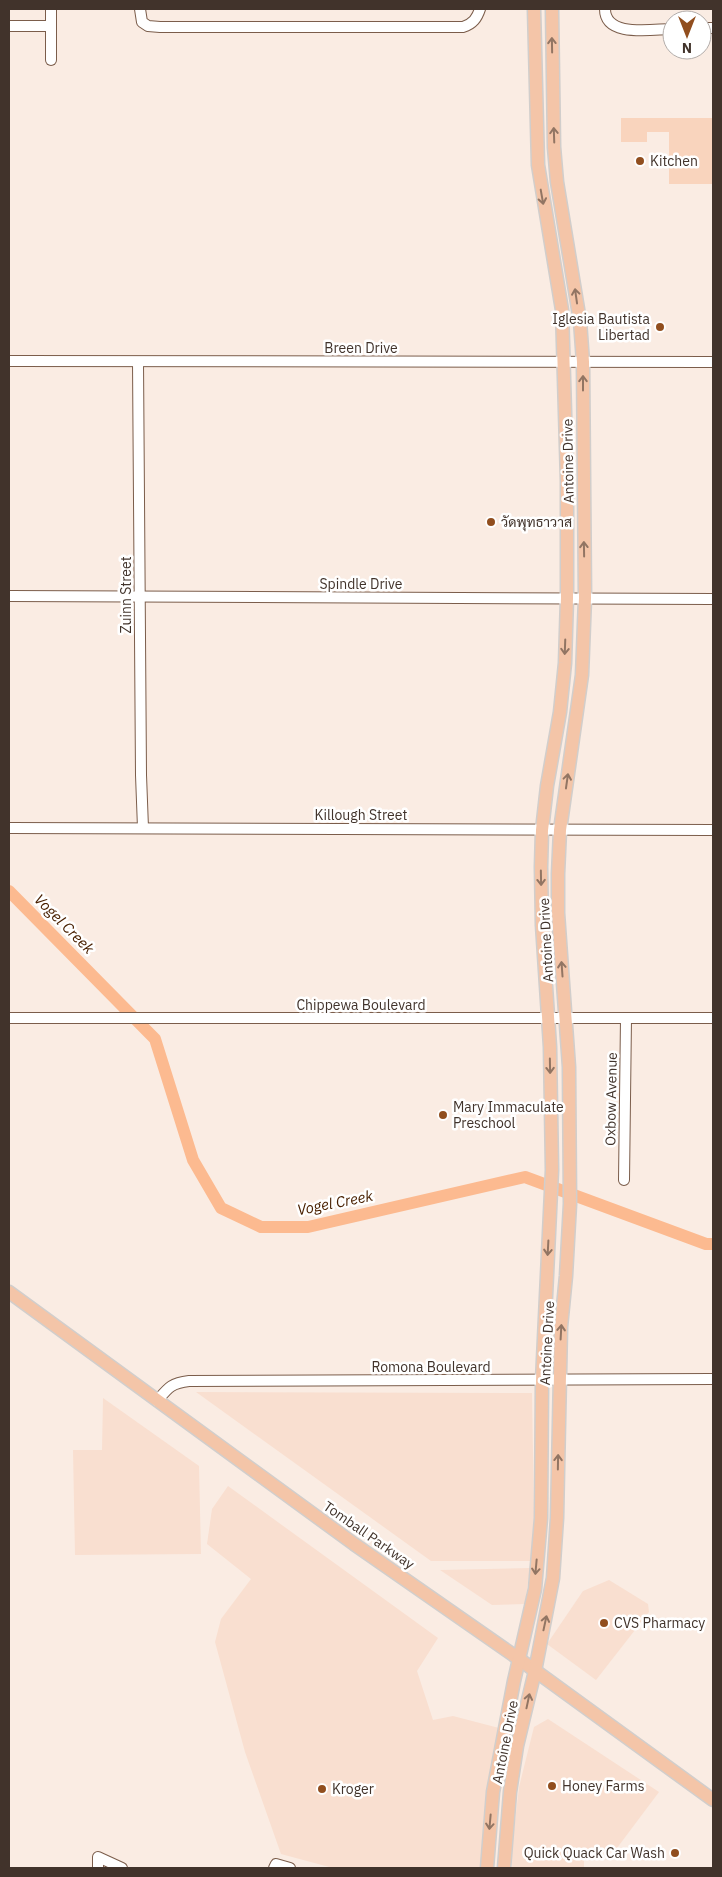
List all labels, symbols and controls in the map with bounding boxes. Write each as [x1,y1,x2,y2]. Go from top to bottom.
north arrow [662,10,712,60]
one-way arrow [547,37,557,53]
text: N [682,39,692,57]
one-way arrow [549,127,558,143]
place label: Kitchen [650,152,698,170]
marker: Kitchen [634,155,646,167]
one-way arrow [537,189,547,205]
one-way arrow [571,288,581,304]
place label: Iglesia Bautista Libertad [552,310,651,344]
marker: Iglesia Bautista Libertad [654,321,666,333]
street label: Breen Drive [324,339,398,357]
one-way arrow [578,375,588,392]
street label: Antoine Drive [558,418,578,503]
place label: วัดพุทธาวาส [501,513,572,532]
marker: วัดพุทธาวาส [485,516,497,528]
one-way arrow [579,541,589,558]
street label: Zuinn Street [117,556,135,634]
street label: Spindle Drive [319,575,403,593]
one-way arrow [561,638,570,654]
one-way arrow [562,774,572,790]
street label: Killough Street [315,806,407,824]
one-way arrow [536,870,546,886]
water label: Vogel Creek [30,890,98,958]
street label: Antoine Drive [535,897,557,983]
one-way arrow [557,961,566,977]
street label: Chippewa Boulevard [296,996,426,1014]
street label: Oxbow Avenue [601,1052,621,1146]
one-way arrow [545,1057,555,1073]
place label: Mary Immaculate Preschool [453,1098,564,1132]
marker: Mary Immaculate Preschool [437,1109,449,1121]
water label: Vogel Creek [295,1186,375,1219]
one-way arrow [544,1240,553,1256]
street label: Antoine Drive [536,1300,558,1386]
one-way arrow [556,1324,565,1340]
street label: Romona Boulevard [371,1358,491,1376]
one-way arrow [553,1454,563,1470]
street label: Tomball Parkway [320,1497,418,1573]
one-way arrow [532,1558,541,1574]
place label: CVS Pharmacy [614,1614,705,1632]
one-way arrow [540,1616,550,1632]
marker: CVS Pharmacy [598,1617,610,1629]
one-way arrow [523,1693,533,1709]
street label: Antoine Drive [488,1698,522,1785]
place label: Honey Farms [562,1777,645,1795]
place label: Kroger [332,1780,374,1798]
marker: Honey Farms [546,1780,558,1792]
marker: Kroger [316,1783,328,1795]
one-way arrow [486,1814,495,1830]
place label: Quick Quack Car Wash [524,1844,665,1862]
marker: Quick Quack Car Wash [669,1847,681,1859]

